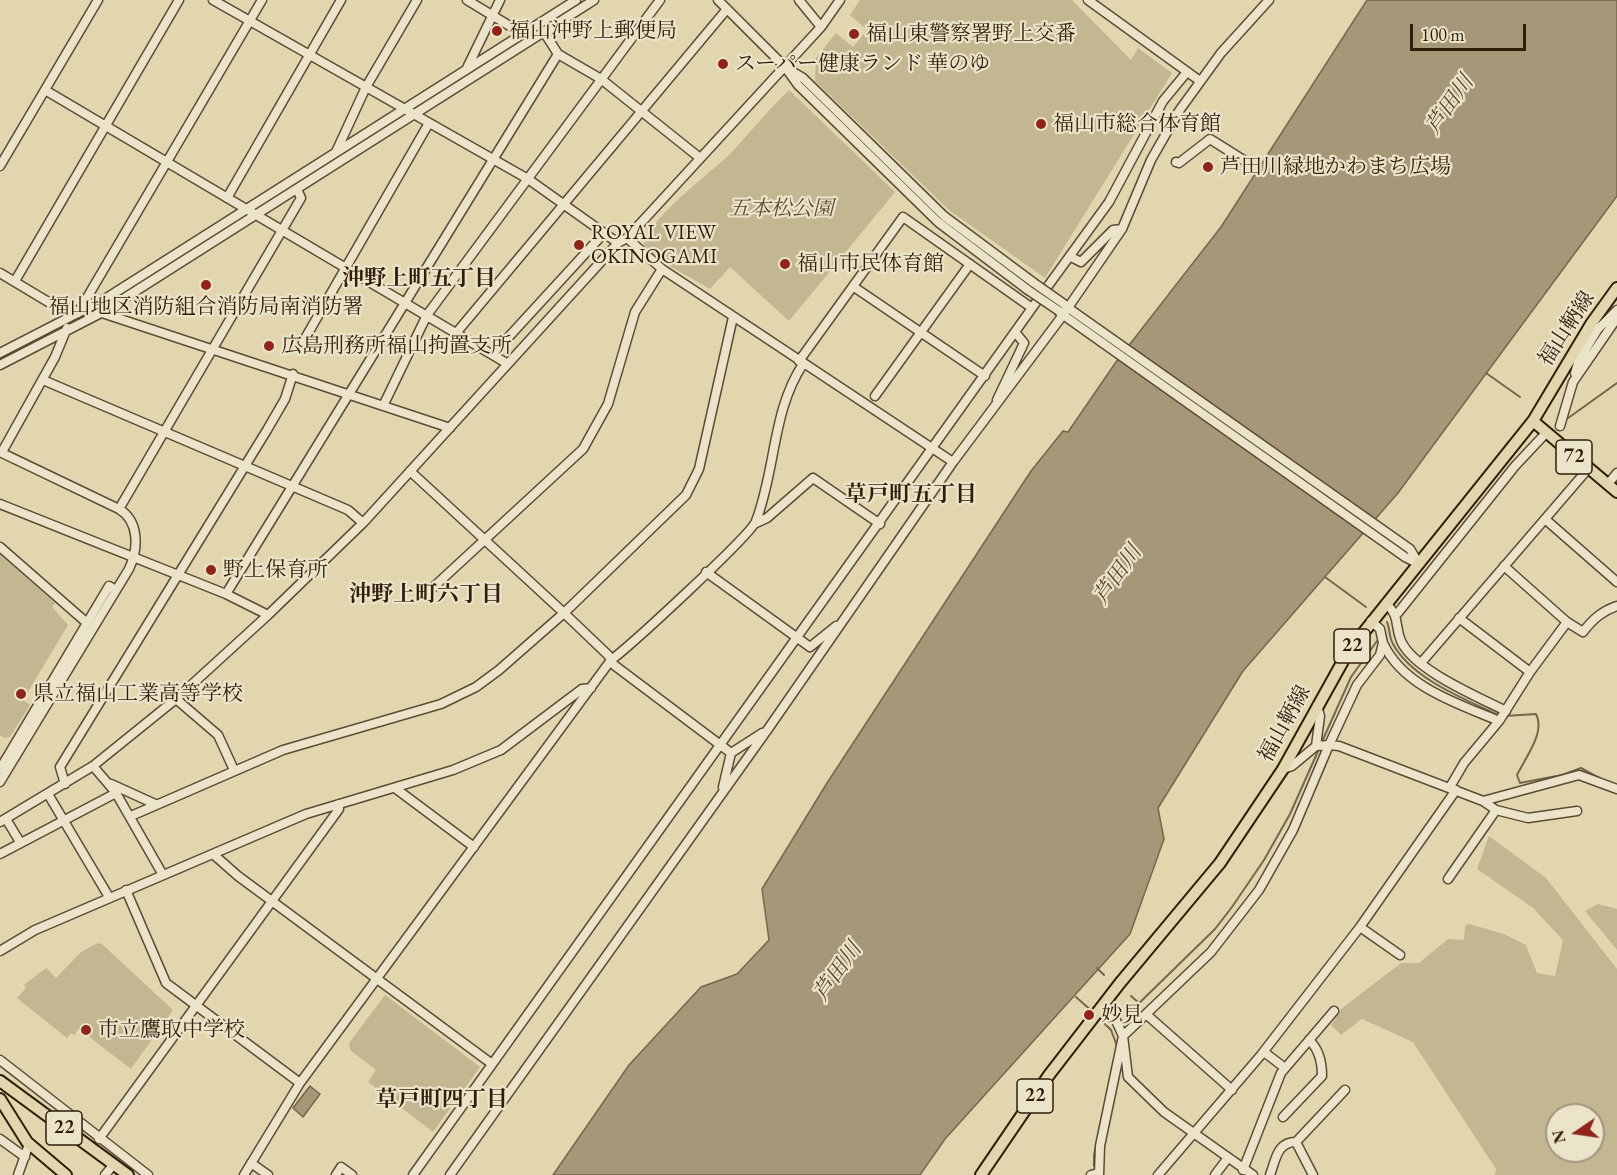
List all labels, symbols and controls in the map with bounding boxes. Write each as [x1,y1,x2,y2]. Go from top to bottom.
scale bar [1413,12,1528,50]
place label: 福山沖野上郵便局 [509,18,677,44]
place label: 福山東警察署野上交番 [866,21,1076,47]
text: 100 m [1421,23,1465,46]
marker: 福山沖野上郵便局 [490,24,504,38]
marker: 福山東警察署野上交番 [847,27,861,41]
place label: スーパー健康ランド 華のゆ [735,51,990,77]
marker: スーパー健康ランド 華のゆ [716,57,730,71]
water label: 芦田川 [1420,70,1480,140]
place label: 福山市総合体育館 [1053,111,1221,137]
marker: 福山市総合体育館 [1034,117,1048,131]
place label: 芦田川緑地かわまち広場 [1220,154,1451,180]
marker: 芦田川緑地かわまち広場 [1201,160,1215,174]
park label: 五本松公園 [729,196,833,222]
place label: ROYAL VIEW OKINOGAMI [591,220,717,270]
marker: ROYAL VIEW OKINOGAMI [572,238,586,252]
place label: 福山市民体育館 [797,251,944,277]
marker: 福山市民体育館 [778,257,792,271]
district label: 沖野上町五丁目 [342,266,496,292]
marker: 福山地区消防組合消防局南消防署 [199,278,213,292]
street label: 福山鞆線 [1534,287,1600,371]
place label: 福山地区消防組合消防局南消防署 [49,294,363,320]
place label: 広島刑務所福山拘置支所 [281,333,512,359]
marker: 広島刑務所福山拘置支所 [262,339,276,353]
road number: 72 [1556,440,1592,474]
district label: 草戸町五丁目 [845,482,977,508]
water label: 芦田川 [1088,540,1148,610]
place label: 野上保育所 [223,557,328,583]
marker: 野上保育所 [204,563,218,577]
district label: 沖野上町六丁目 [349,582,503,608]
road number: 22 [1334,629,1370,663]
place label: 県立福山工業高等学校 [33,681,243,707]
street label: 福山鞆線 [1254,681,1316,767]
marker: 県立福山工業高等学校 [14,687,28,701]
water label: 芦田川 [808,937,868,1007]
place label: 妙見 [1101,1002,1143,1028]
marker: 妙見 [1082,1008,1096,1022]
place label: 市立鷹取中学校 [98,1017,245,1043]
marker: 市立鷹取中学校 [79,1023,93,1037]
road number: 22 [1017,1079,1053,1113]
district label: 草戸町四丁目 [376,1087,508,1113]
north arrow [1545,1103,1605,1163]
road number: 22 [46,1111,82,1145]
text: N [1547,1128,1571,1145]

